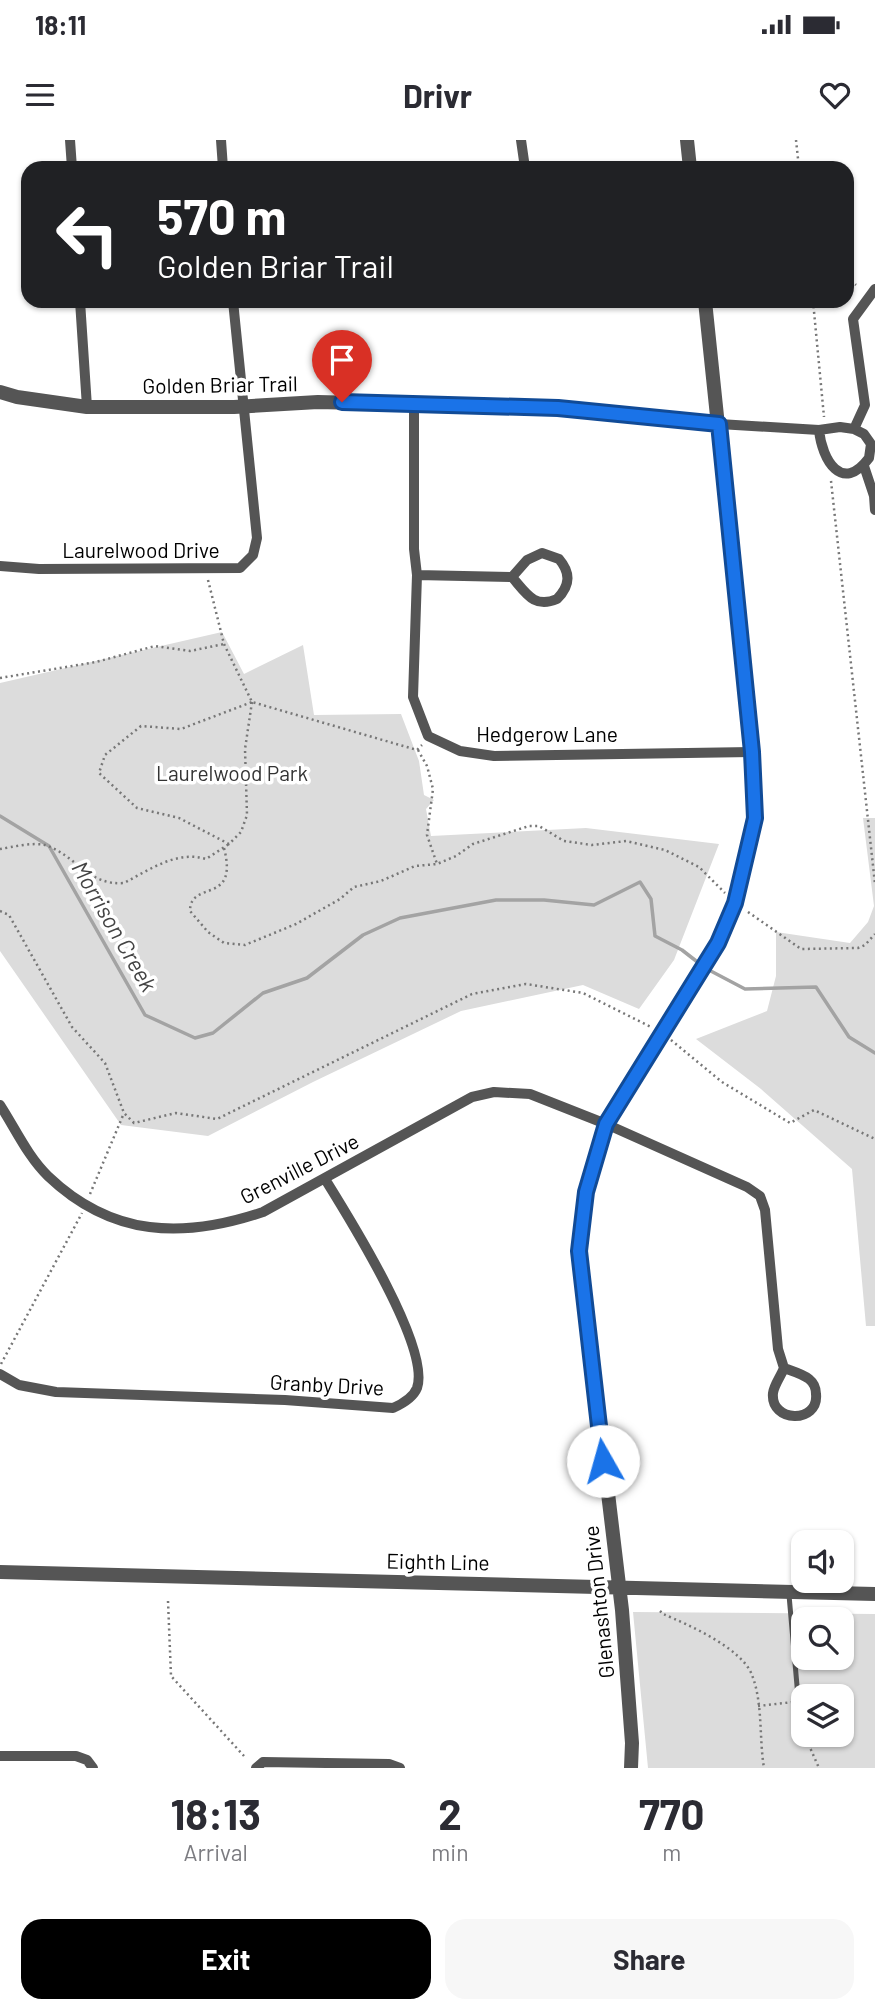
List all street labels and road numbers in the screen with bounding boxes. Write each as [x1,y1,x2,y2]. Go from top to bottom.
street label: Golden Briar Trail [142,370,298,398]
street label: Laurelwood Drive [62,537,220,562]
street label: Hedgerow Lane [476,721,618,746]
street label: Grenville Drive [235,1127,363,1209]
street label: Granby Drive [269,1369,385,1399]
street label: Glenashton Drive [578,1524,618,1680]
street label: Eighth Line [386,1548,490,1574]

